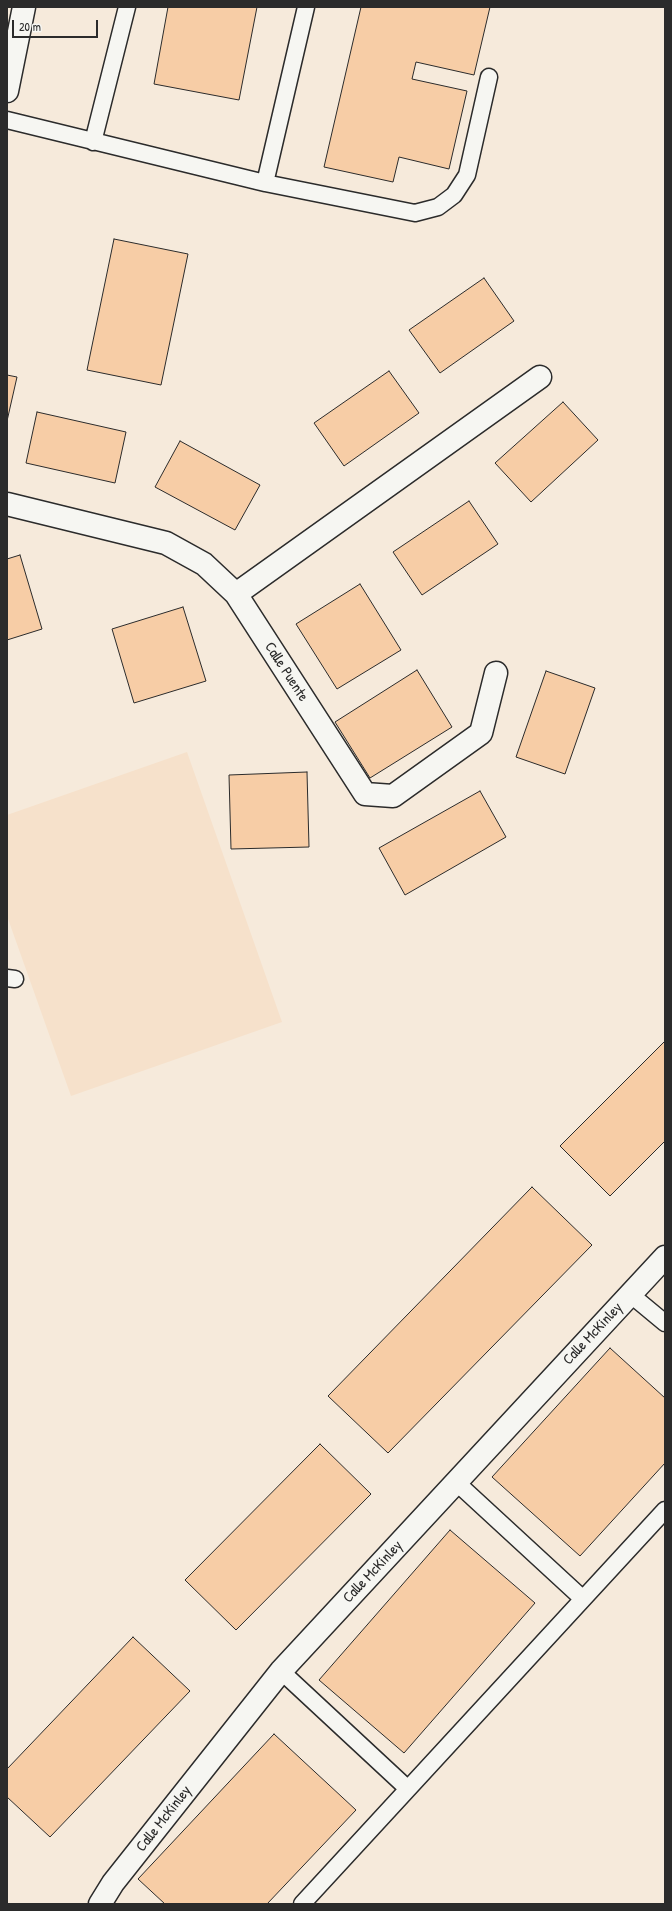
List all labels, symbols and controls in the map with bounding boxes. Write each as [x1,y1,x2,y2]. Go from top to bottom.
scale bar [14,12,100,38]
text: 20 m [19,18,41,35]
street label: Calle Puente [260,639,312,705]
street label: Calle McKinley [559,1299,627,1369]
street label: Calle McKinley [339,1537,407,1607]
street label: Calle McKinley [133,1782,195,1856]

